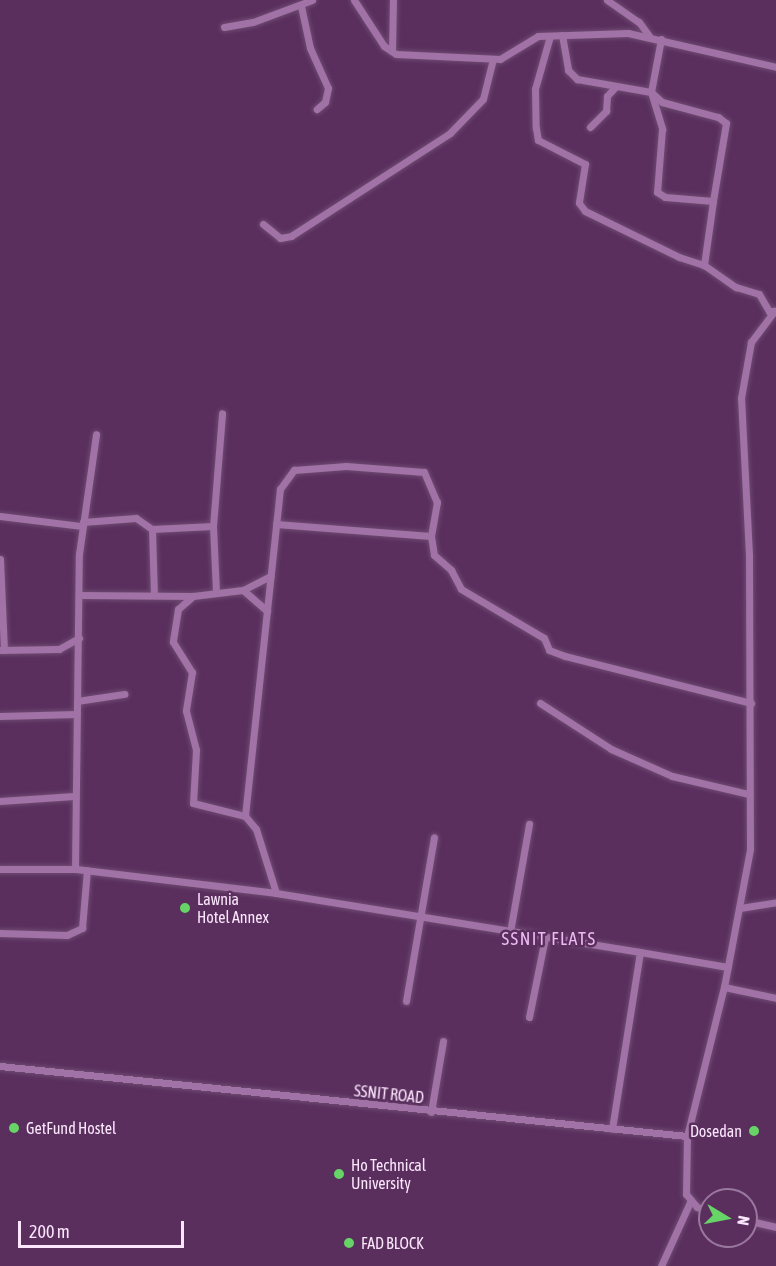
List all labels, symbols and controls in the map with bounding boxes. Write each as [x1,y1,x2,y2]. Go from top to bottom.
place label: Lawnia Hotel Annex [197,889,269,927]
marker: Lawnia Hotel Annex [178,901,192,915]
district label: SSNIT FLATS [502,928,596,950]
street label: SSNIT ROAD [353,1081,425,1107]
place label: GetFund Hostel [26,1118,116,1138]
marker: GetFund Hostel [7,1121,21,1135]
place label: Dosedan [690,1121,742,1141]
marker: Dosedan [747,1124,761,1138]
place label: Ho Technical University [351,1155,426,1193]
marker: Ho Technical University [332,1167,346,1181]
north arrow [698,1188,758,1248]
scale bar [21,1209,188,1247]
text: N [734,1215,753,1227]
text: 200 m [29,1221,70,1242]
place label: FAD BLOCK [361,1233,424,1253]
marker: FAD BLOCK [342,1236,356,1250]

